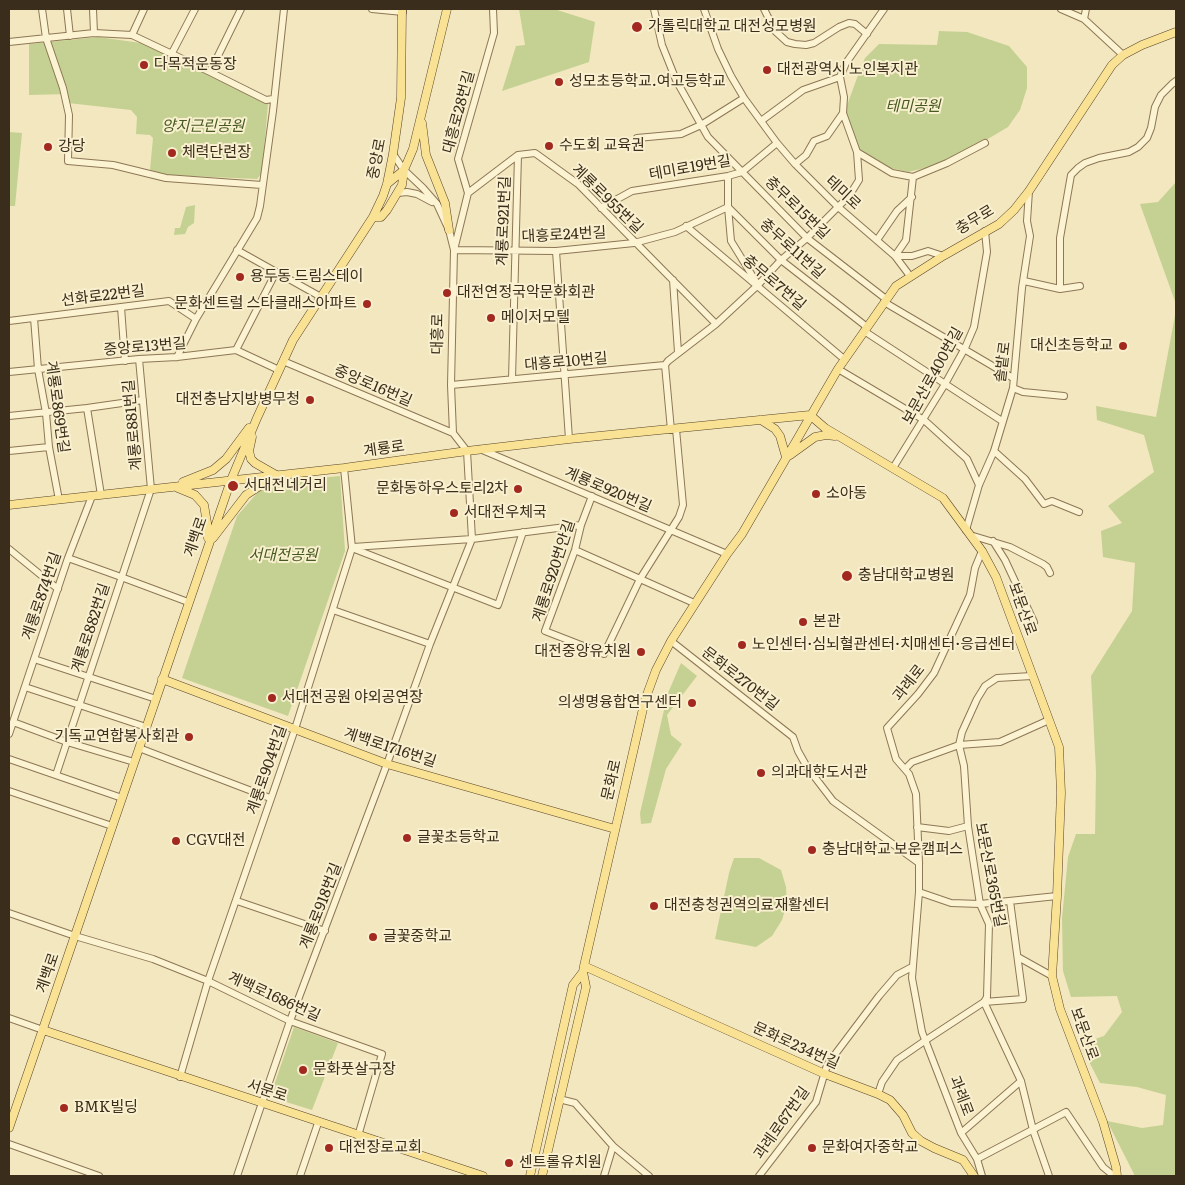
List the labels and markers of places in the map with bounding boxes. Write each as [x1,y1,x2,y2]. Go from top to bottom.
place label: 가톨릭대학교 대전성모병원 [648,18,817,36]
marker: 가톨릭대학교 대전성모병원 [630,20,644,34]
place label: 다목적운동장 [154,56,237,74]
marker: 다목적운동장 [138,59,150,71]
place label: 대전광역시 노인복지관 [777,61,918,79]
marker: 대전광역시 노인복지관 [761,64,773,76]
place label: 성모초등학교.여고등학교 [569,73,726,91]
marker: 성모초등학교.여고등학교 [553,76,565,88]
place label: 수도회 교육권 [559,137,645,155]
place label: 강당 [58,138,86,156]
marker: 수도회 교육권 [543,140,555,152]
marker: 강당 [42,141,54,153]
place label: 체력단련장 [182,144,251,162]
marker: 체력단련장 [166,147,178,159]
place label: 용두동 드림스테이 [250,268,363,286]
marker: 용두동 드림스테이 [234,271,246,283]
place label: 대전연정국악문화회관 [457,284,595,302]
marker: 대전연정국악문화회관 [441,287,453,299]
place label: 문화센트럴 스타클래스아파트 [175,295,357,313]
marker: 문화센트럴 스타클래스아파트 [361,298,373,310]
place label: 메이저모텔 [501,309,570,327]
marker: 메이저모텔 [485,312,497,324]
place label: 대신초등학교 [1030,337,1113,355]
marker: 대신초등학교 [1117,340,1129,352]
place label: 대전충남지방병무청 [176,391,300,409]
marker: 대전충남지방병무청 [304,394,316,406]
place label: 서대전네거리 [244,477,327,495]
marker: 서대전네거리 [226,479,240,493]
place label: 문화동하우스토리2차 [376,480,508,498]
marker: 문화동하우스토리2차 [512,483,524,495]
place label: 소아동 [826,485,867,503]
marker: 소아동 [810,488,822,500]
place label: 서대전우체국 [464,504,547,522]
marker: 서대전우체국 [448,507,460,519]
place label: 충남대학교병원 [858,567,955,585]
marker: 충남대학교병원 [840,569,854,583]
place label: 본관 [813,613,841,631]
marker: 본관 [797,616,809,628]
place label: 노인센터·심뇌혈관센터·치매센터·응급센터 [752,636,1015,654]
marker: 노인센터·심뇌혈관센터·치매센터·응급센터 [736,639,748,651]
place label: 대전중앙유치원 [534,643,631,661]
marker: 대전중앙유치원 [635,646,647,658]
place label: 서대전공원 야외공연장 [282,689,423,707]
marker: 서대전공원 야외공연장 [266,692,278,704]
place label: 의생명융합연구센터 [558,694,682,712]
marker: 의생명융합연구센터 [686,697,698,709]
place label: 기독교연합봉사회관 [55,728,179,746]
marker: 기독교연합봉사회관 [183,731,195,743]
place label: 의과대학도서관 [771,764,868,782]
marker: 의과대학도서관 [755,767,767,779]
place label: 글꽃초등학교 [417,829,500,847]
place label: CGV대전 [186,832,246,850]
marker: 글꽃초등학교 [401,832,413,844]
marker: CGV대전 [170,835,182,847]
place label: 충남대학교 보운캠퍼스 [822,841,963,859]
marker: 충남대학교 보운캠퍼스 [806,844,818,856]
place label: 대전충청권역의료재활센터 [664,897,830,915]
marker: 대전충청권역의료재활센터 [648,900,660,912]
place label: 글꽃중학교 [383,928,452,946]
marker: 글꽃중학교 [367,931,379,943]
place label: 문화풋살구장 [313,1061,396,1079]
marker: 문화풋살구장 [297,1064,309,1076]
place label: BMK빌딩 [74,1099,138,1117]
marker: BMK빌딩 [58,1102,70,1114]
place label: 대전장로교회 [339,1139,422,1157]
place label: 문화여자중학교 [822,1139,919,1157]
marker: 대전장로교회 [323,1142,335,1154]
marker: 문화여자중학교 [806,1142,818,1154]
place label: 센트롤유치원 [519,1154,602,1172]
marker: 센트롤유치원 [503,1157,515,1169]

